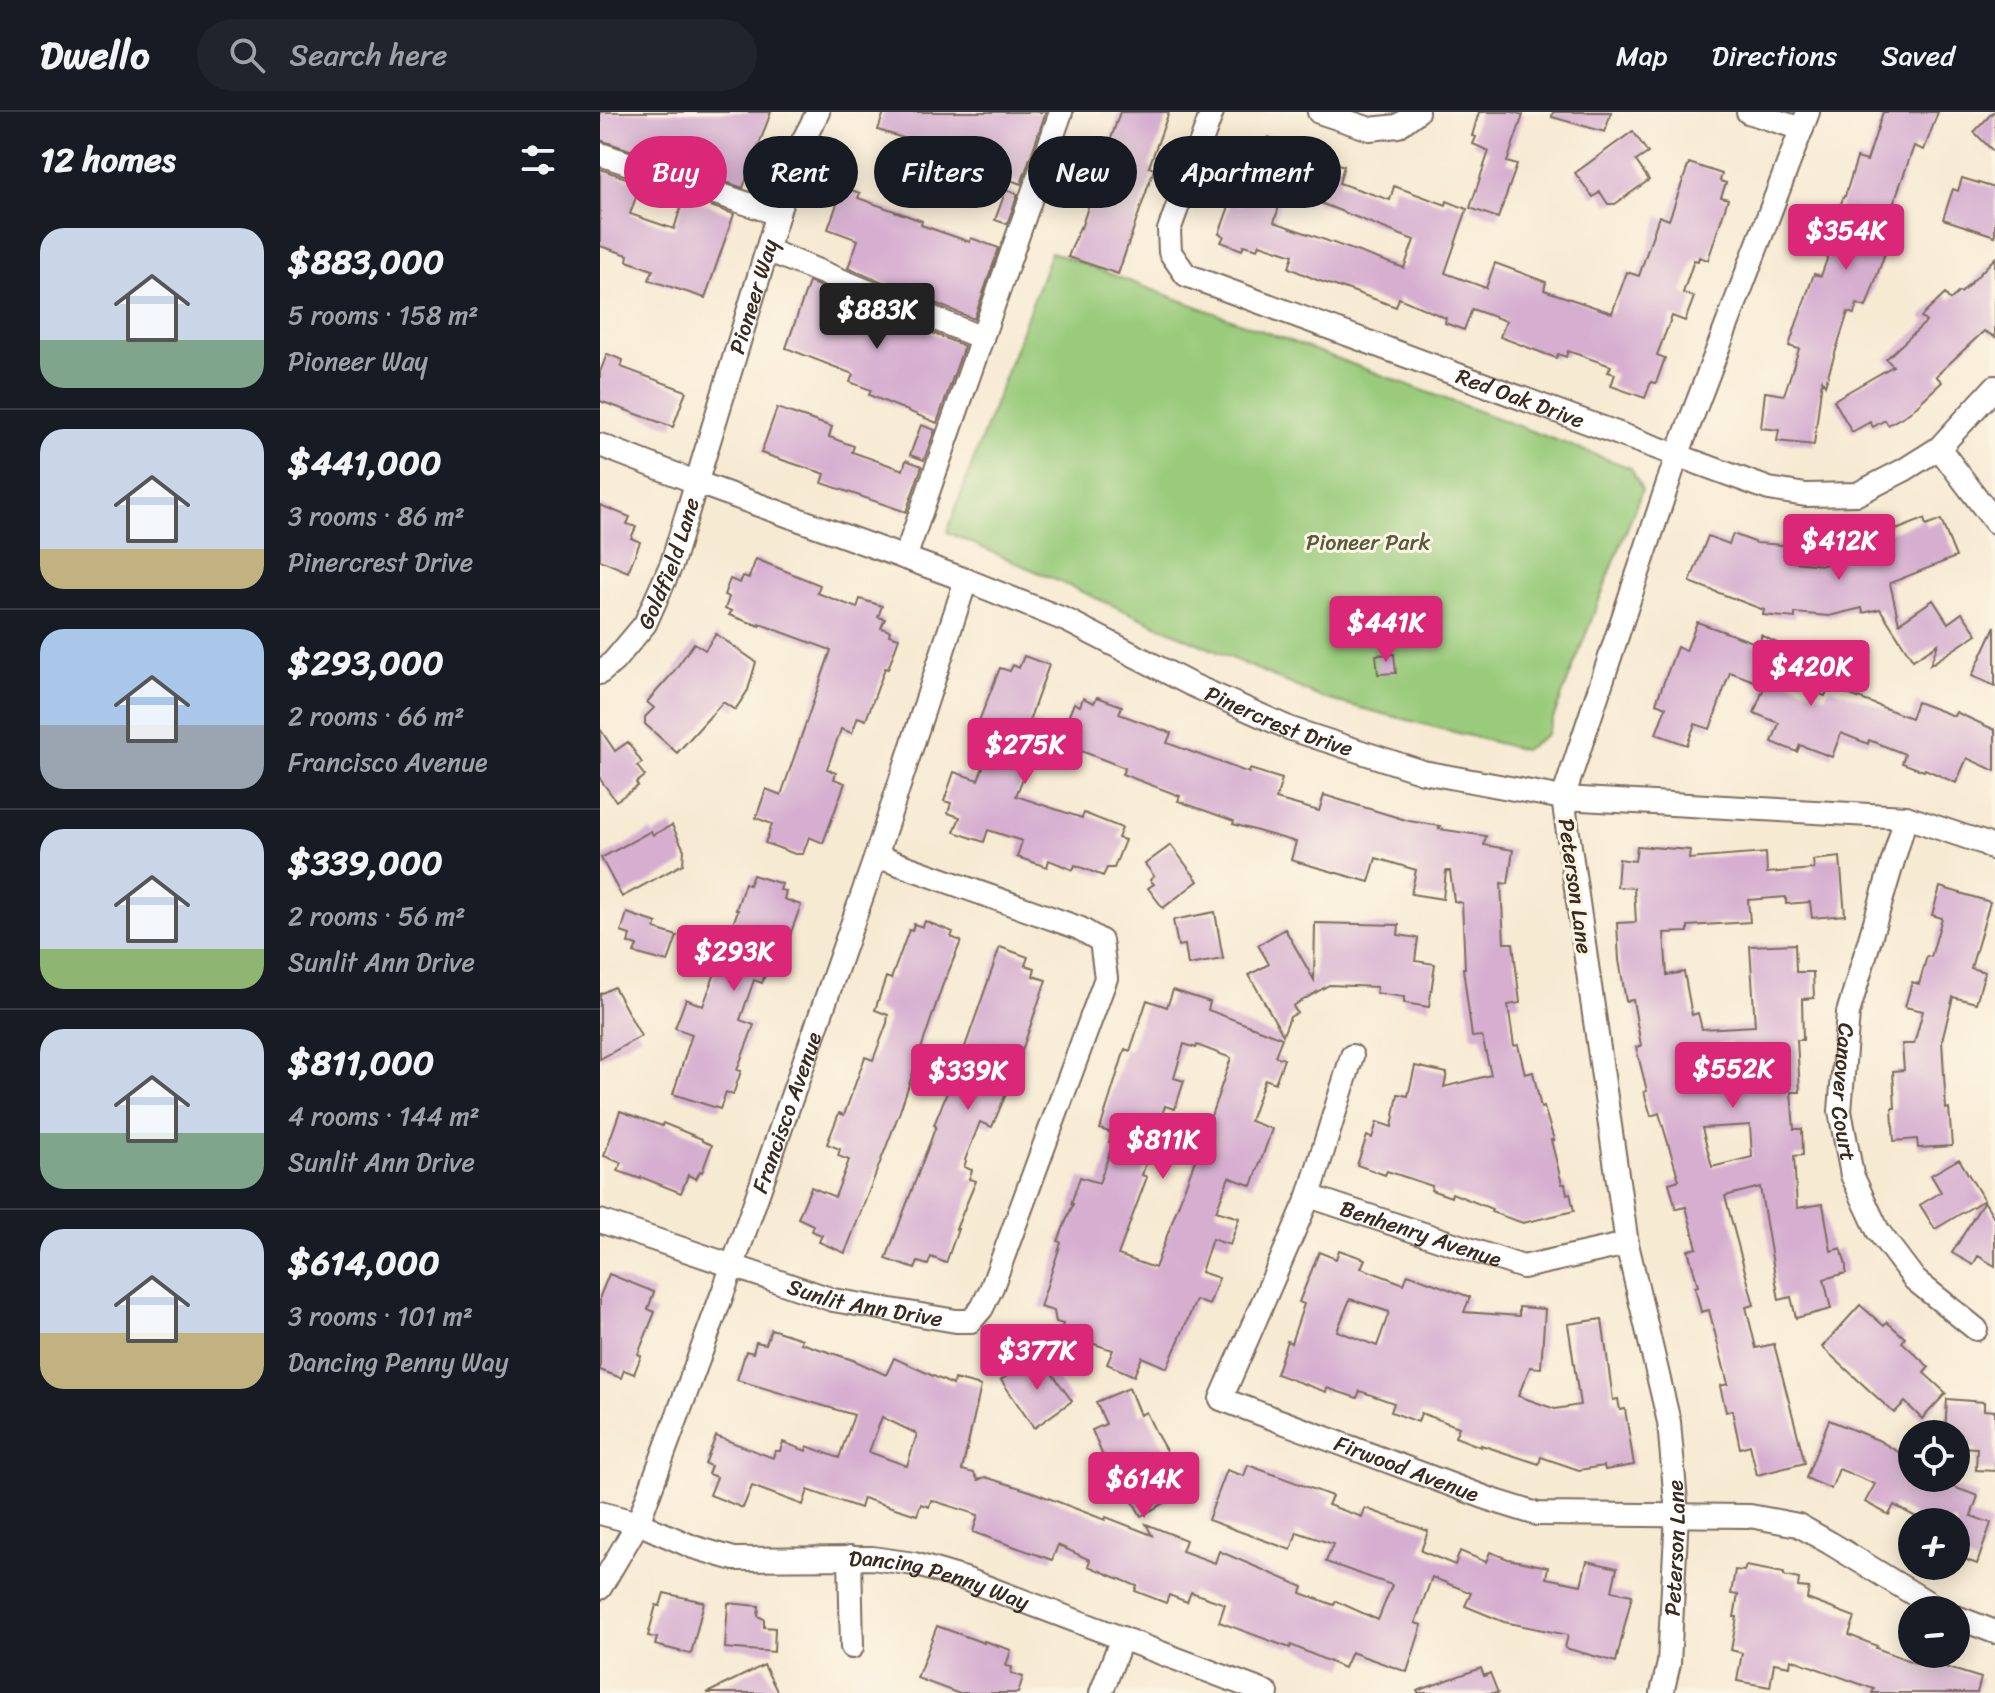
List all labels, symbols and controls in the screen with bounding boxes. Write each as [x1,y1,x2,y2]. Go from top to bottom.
search box [197,19,757,91]
text: Dwello [40,22,149,89]
text: Search here [289,28,448,82]
text: Map [1616,31,1668,80]
text: Directions [1712,31,1837,80]
text: Saved [1881,31,1955,80]
icon: search [225,33,269,77]
text: 12 homes [40,130,176,190]
chip: Buy [624,136,727,208]
chip: Rent [743,136,858,208]
chip: Filters [874,136,1012,208]
chip: New [1028,136,1137,208]
chip: Apartment [1153,136,1341,208]
icon: filters [516,138,560,182]
pin: $354K [1790,204,1902,272]
text: $354K [1806,207,1886,253]
text: $883,000 [288,232,444,292]
street label: Pioneer Way [717,234,789,359]
icon: home [104,260,200,356]
pin: $883K [821,283,933,351]
text: $883K [838,286,916,332]
text: 5 rooms · 158 m² [288,292,479,338]
text: Pioneer Way [288,338,428,384]
street label: Red Oak Drive [1450,357,1590,440]
text: $441,000 [288,433,442,493]
icon: home [104,461,200,557]
text: 3 rooms · 86 m² [288,493,465,539]
street label: Goldfield Lane [626,493,711,636]
pin: $412K [1783,514,1895,582]
text: $412K [1801,517,1877,563]
park label: Pioneer Park [1306,523,1430,562]
text: Pinercrest Drive [288,539,473,585]
pin: $441K [1330,596,1442,664]
text: $441K [1348,599,1424,645]
text: $293,000 [288,633,444,693]
pin: $420K [1755,640,1867,708]
text: $420K [1771,643,1852,689]
icon: home [104,661,200,757]
street label: Pinercrest Drive [1199,674,1358,768]
text: 2 rooms · 66 m² [288,693,464,739]
pin: $275K [969,718,1081,786]
text: $275K [985,721,1065,767]
text: Francisco Avenue [288,739,488,785]
street label: Peterson Lane [1547,816,1604,956]
text: $339,000 [288,833,443,893]
icon: home [104,861,200,957]
text: 2 rooms · 56 m² [288,893,466,939]
pin: $293K [678,925,790,993]
text: $293K [695,928,773,974]
text: Sunlit Ann Drive [288,939,475,985]
street label: Canover Court [1819,1022,1868,1165]
street label: Francisco Avenue [741,1026,833,1199]
text: $811,000 [288,1033,434,1093]
pin: $552K [1677,1042,1789,1110]
pin: $339K [912,1044,1024,1112]
text: $552K [1693,1045,1773,1091]
text: $339K [929,1047,1007,1093]
icon: home [104,1061,200,1157]
text: 4 rooms · 144 m² [288,1093,480,1139]
pin: $811K [1107,1113,1219,1181]
text: $811K [1127,1116,1199,1162]
text: Sunlit Ann Drive [288,1139,475,1185]
street label: Benhenry Avenue [1335,1189,1507,1279]
text: $614,000 [288,1233,440,1293]
icon: home [104,1261,200,1357]
street label: Sunlit Ann Drive [782,1267,946,1338]
text: 3 rooms · 101 m² [288,1293,473,1339]
pin: $377K [981,1324,1093,1392]
text: $377K [998,1327,1076,1373]
text: Dancing Penny Way [288,1339,508,1385]
map controls [1898,1420,1970,1668]
button: locate [1898,1420,1970,1492]
street label: Firwood Avenue [1329,1424,1485,1514]
pin: $614K [1088,1452,1200,1520]
text: $614K [1106,1455,1182,1501]
street label: Peterson Lane [1653,1478,1697,1617]
button: + [1898,1508,1970,1580]
street label: Dancing Penny Way [849,1539,1036,1622]
button: − [1898,1596,1970,1668]

